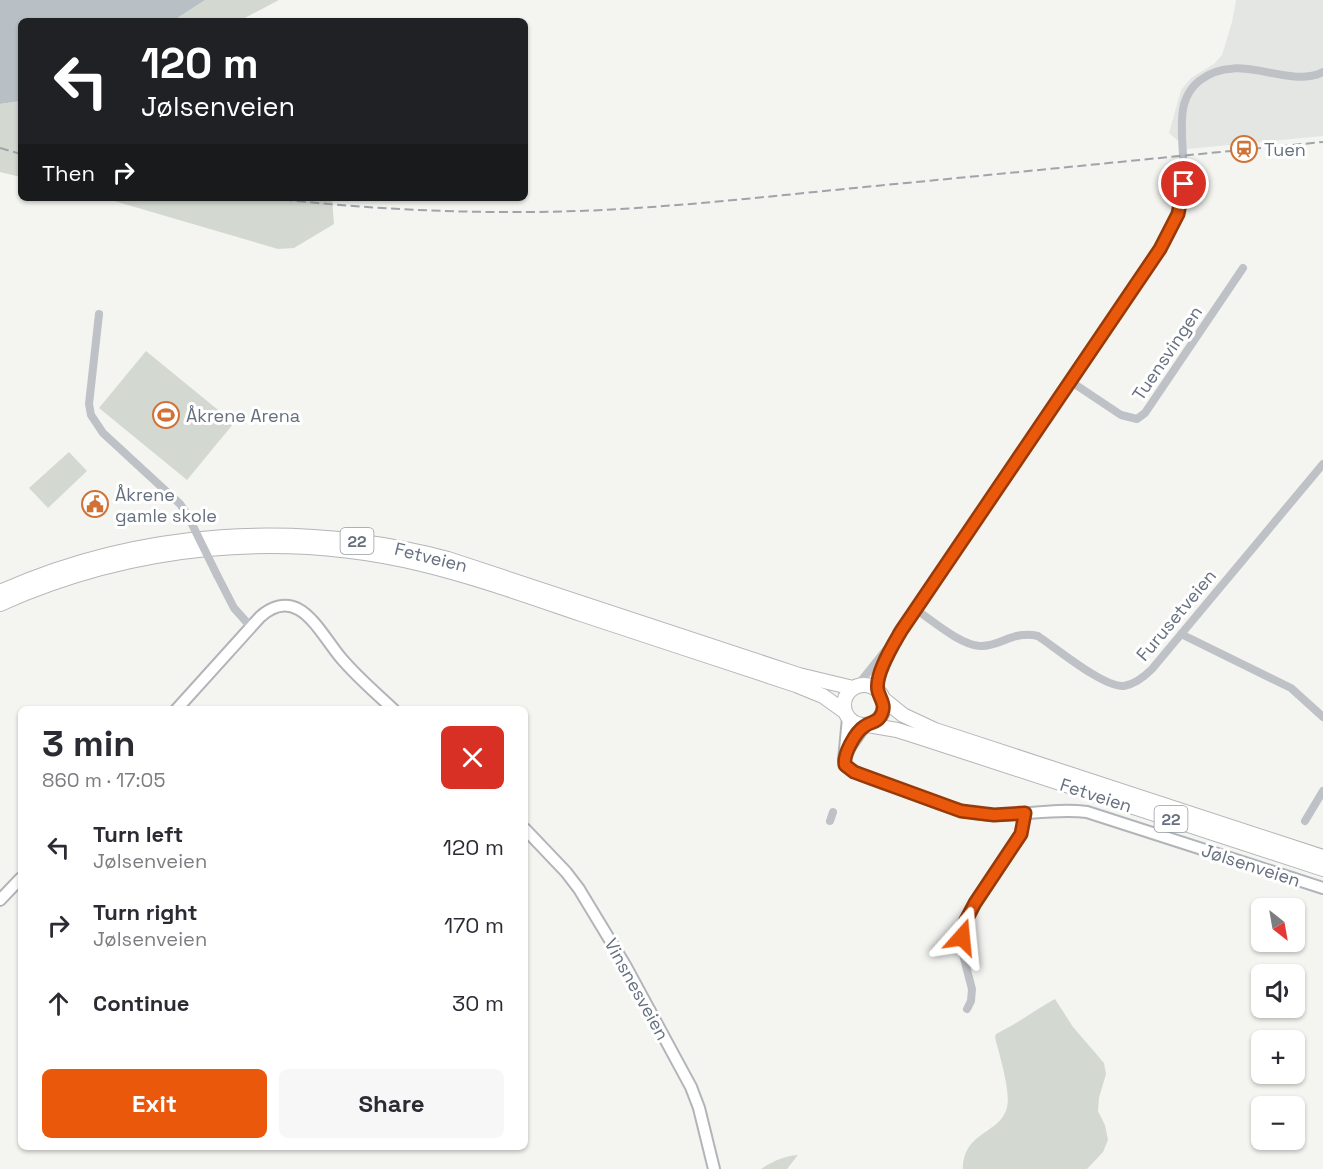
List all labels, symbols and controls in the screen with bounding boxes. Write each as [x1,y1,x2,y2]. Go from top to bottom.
text: 120 m [141,37,259,90]
icon: left [42,42,120,120]
text: Jølsenveien [141,89,295,124]
station icon: Tuen [1229,134,1259,164]
place label: Tuen [1264,138,1306,161]
icon: right [107,156,140,189]
pin [1158,158,1209,209]
text: Then [42,159,95,187]
icon: arrive [1167,167,1200,200]
street label: Tuensvingen [1127,301,1207,405]
sports icon: Åkrene Arena [151,400,181,430]
place label: Åkrene Arena [186,404,300,427]
place label: Åkrene gamle skole [115,483,217,527]
public building icon: Åkrene gamle skole [80,489,110,519]
road number: 22 [340,528,374,554]
street label: Fetveien [392,537,470,577]
street label: Furusetveien [1131,564,1221,666]
text: 3 min [42,721,136,767]
button: close [441,726,504,789]
text: 860 m · 17:05 [42,767,165,793]
street label: Fetveien [1057,773,1135,817]
road number: 22 [1154,806,1188,832]
text: Turn left [93,820,183,848]
icon: left [42,831,75,864]
text: 120 m [443,833,504,861]
street label: Jølsenveien [1199,838,1303,892]
text: Jølsenveien [93,848,207,874]
text: Turn right [93,898,198,926]
north arrow [1251,898,1305,952]
map controls [1251,898,1305,1150]
position arrow [930,905,994,969]
icon: right [42,909,75,942]
text: 170 m [444,911,504,939]
text: Jølsenveien [93,926,207,952]
street label: Vinsnesveien [600,934,674,1044]
button: sound [1251,964,1305,1018]
icon: ahead [42,987,75,1020]
text: Continue [93,989,189,1017]
text: 30 m [452,989,504,1017]
button: + [1251,1030,1305,1084]
button: Exit [42,1069,267,1138]
button: Share [279,1069,504,1138]
button: − [1251,1096,1305,1150]

